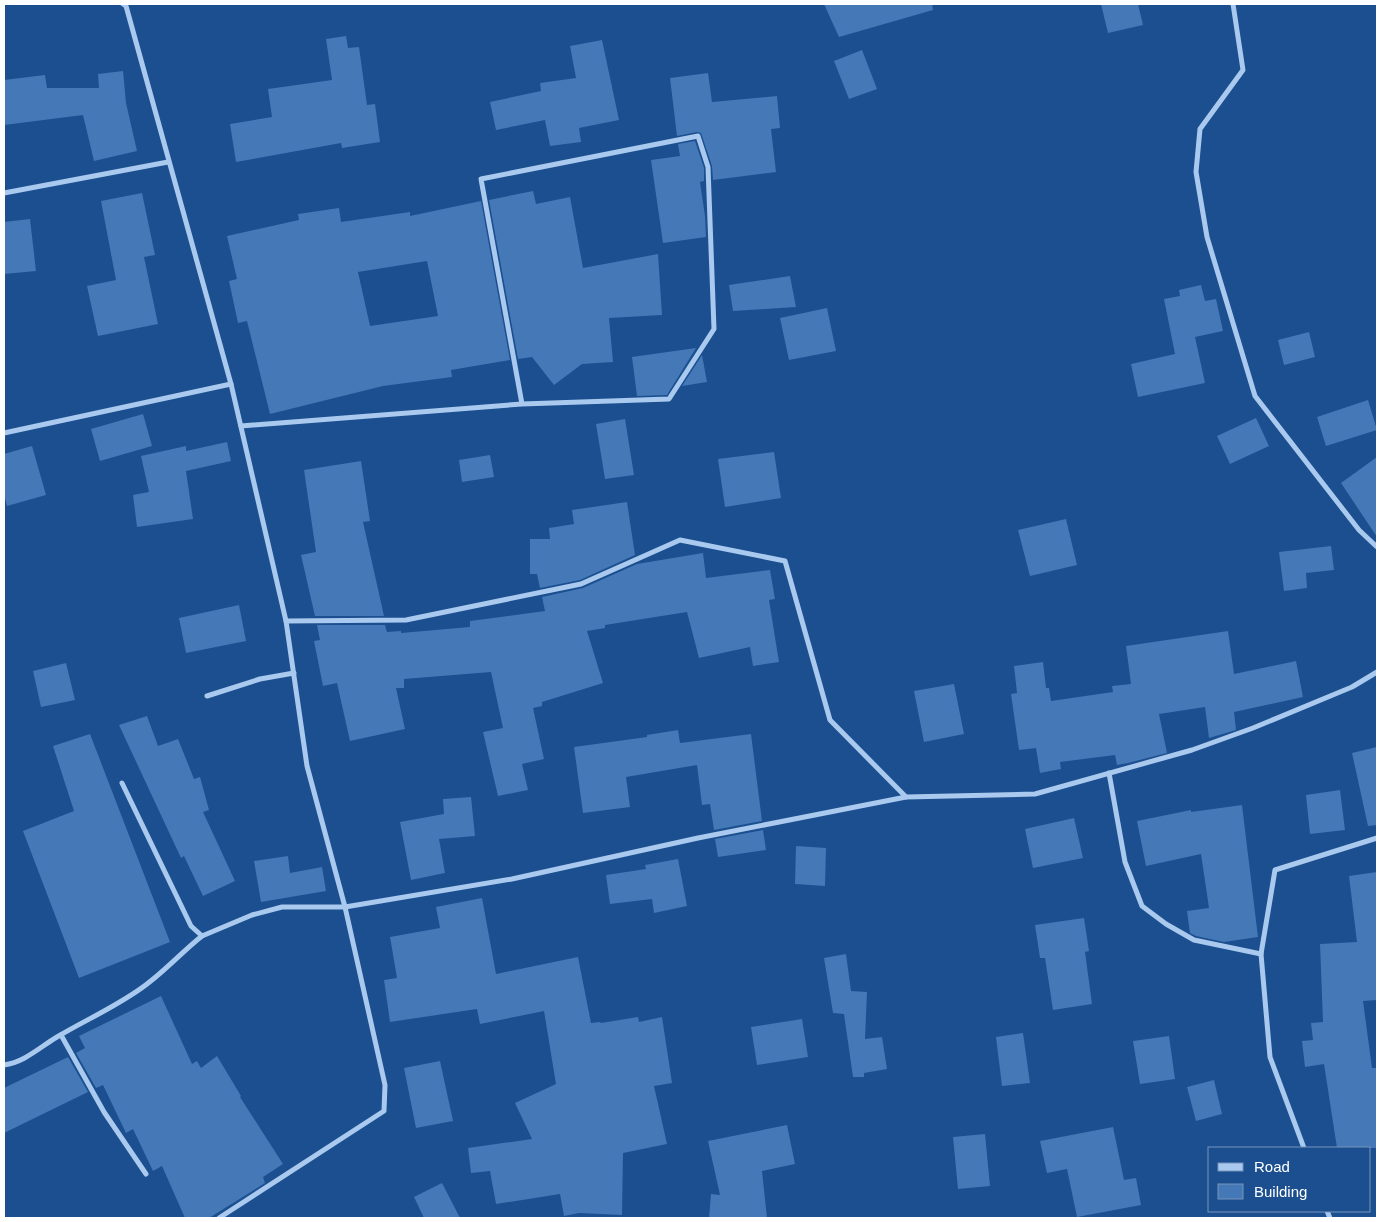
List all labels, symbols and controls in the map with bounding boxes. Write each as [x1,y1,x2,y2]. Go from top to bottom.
legend [1208,1147,1371,1212]
text: Road [1254,1158,1290,1175]
text: Building [1254,1183,1307,1200]

